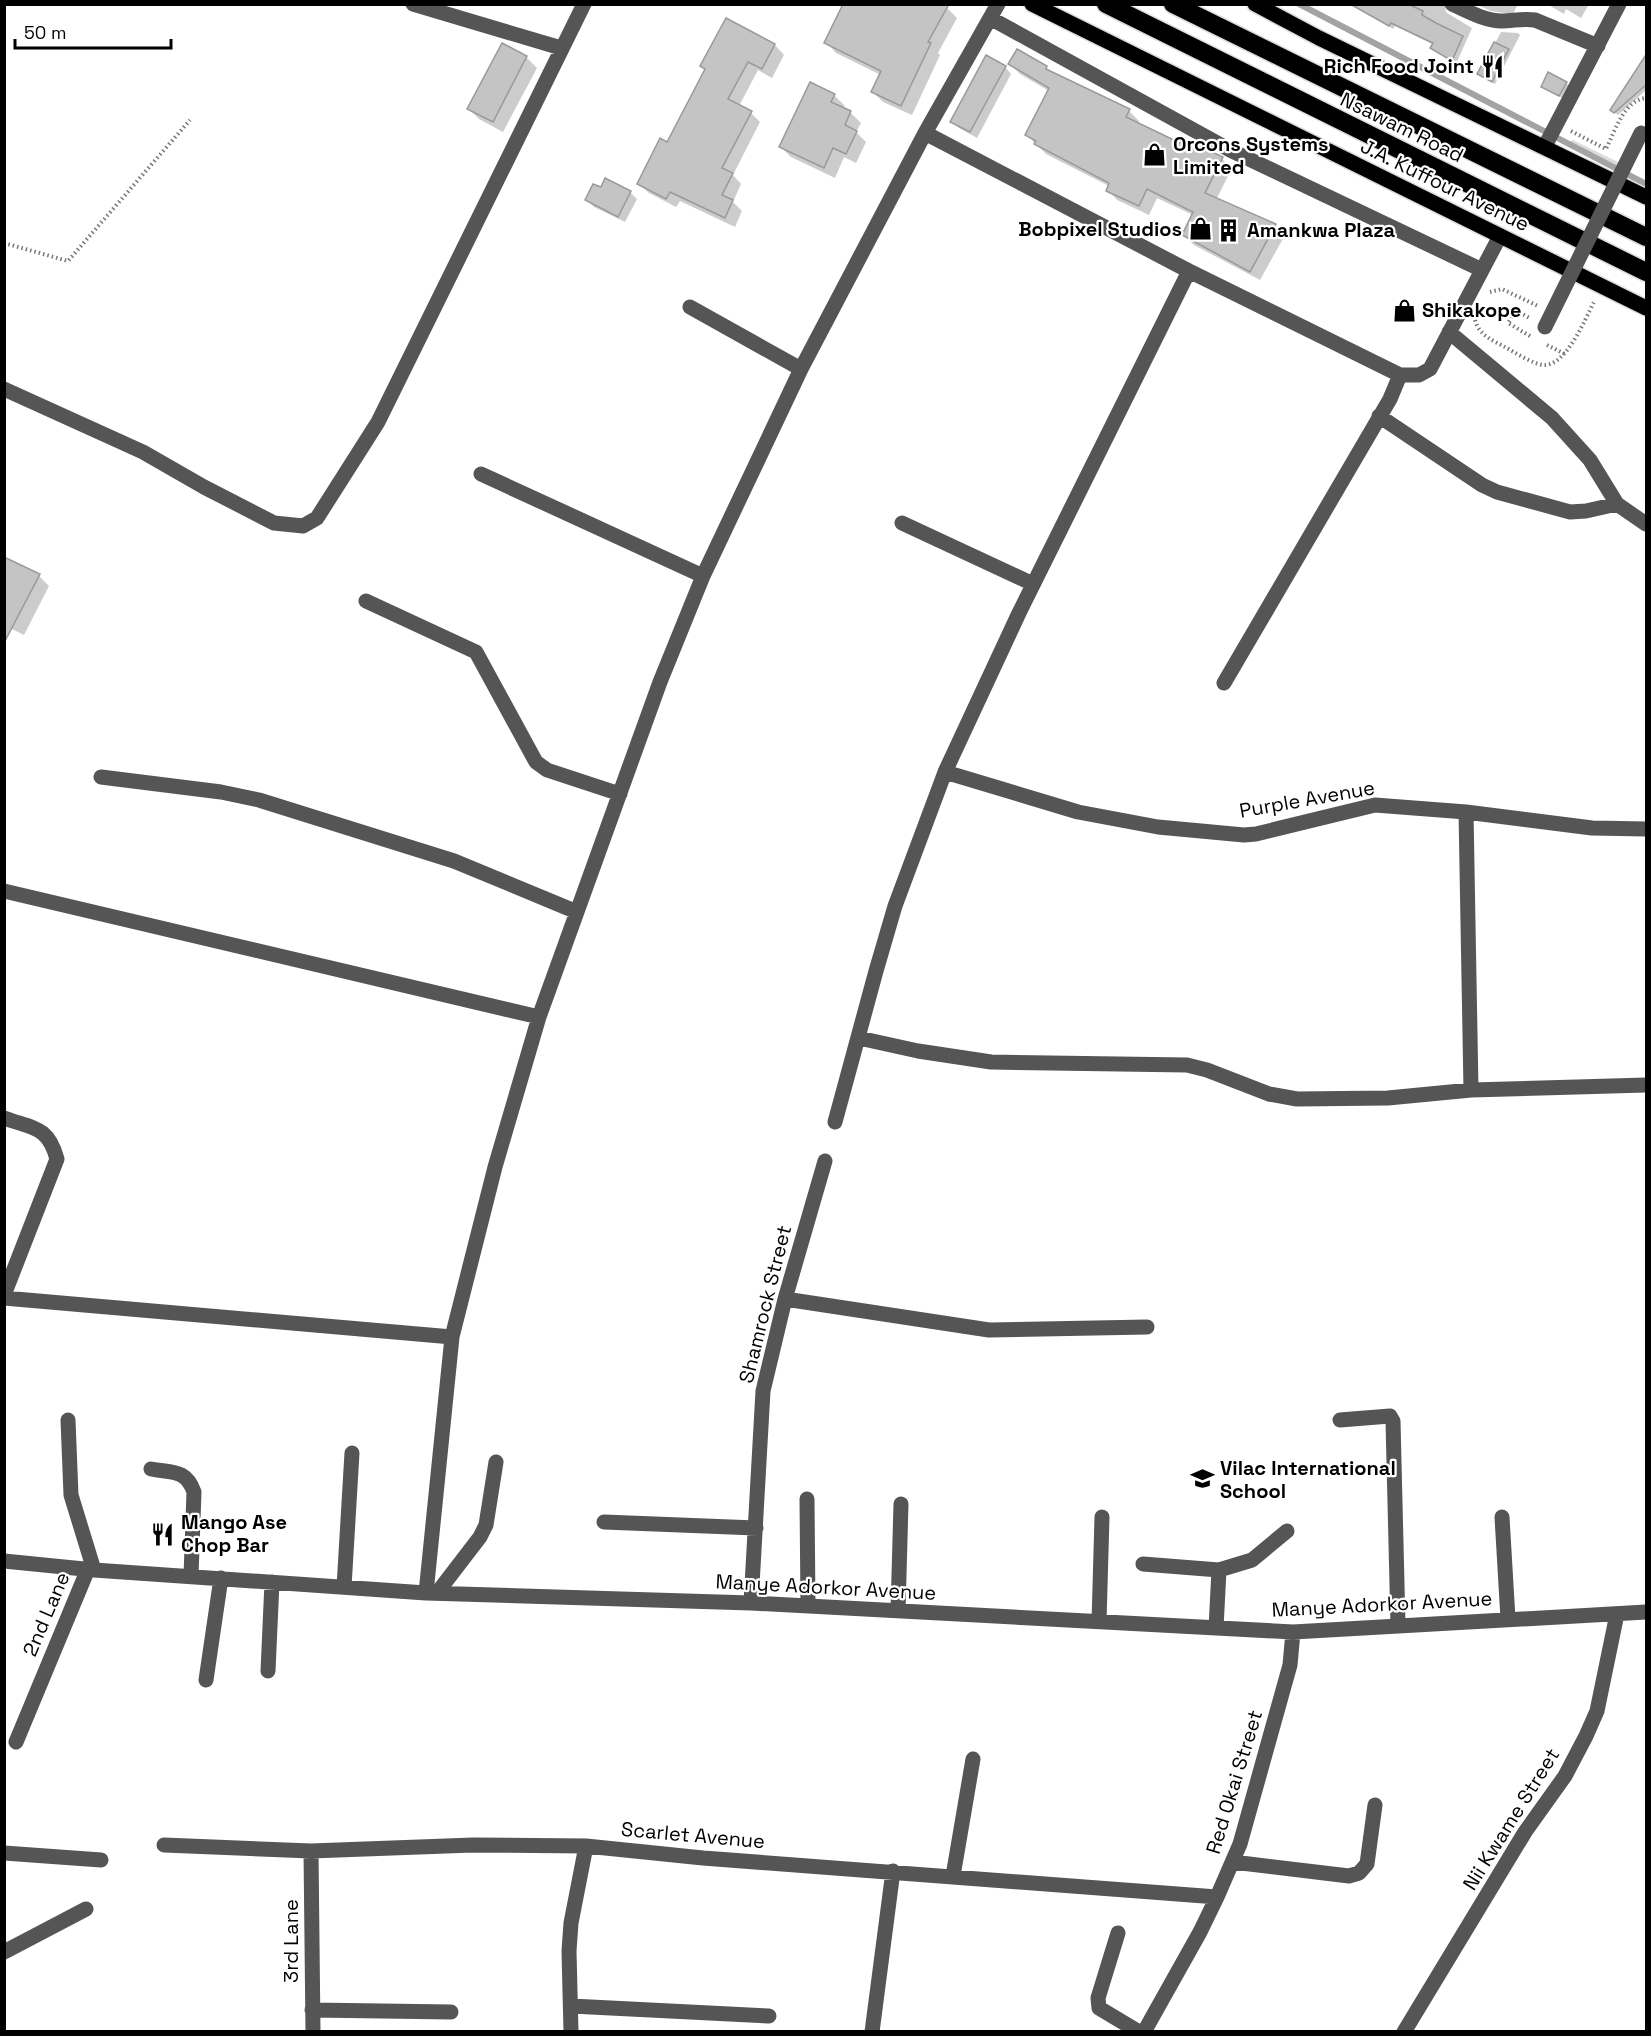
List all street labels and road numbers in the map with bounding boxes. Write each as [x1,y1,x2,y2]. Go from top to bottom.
street label: Nsawam Road [1336,86,1468,168]
street label: J.A. Kuffour Avenue [1356,133,1534,237]
street label: Purple Avenue [1237,774,1377,824]
street label: Shamrock Street [733,1222,797,1386]
street label: 2nd Lane [17,1568,75,1660]
street label: Manye Adorkor Avenue [715,1568,937,1606]
street label: Manye Adorkor Avenue [1271,1585,1493,1623]
street label: Red Okai Street [1200,1707,1268,1857]
street label: Nii Kwame Street [1457,1743,1565,1895]
street label: Scarlet Avenue [620,1816,766,1854]
street label: 3rd Lane [278,1899,304,1983]

